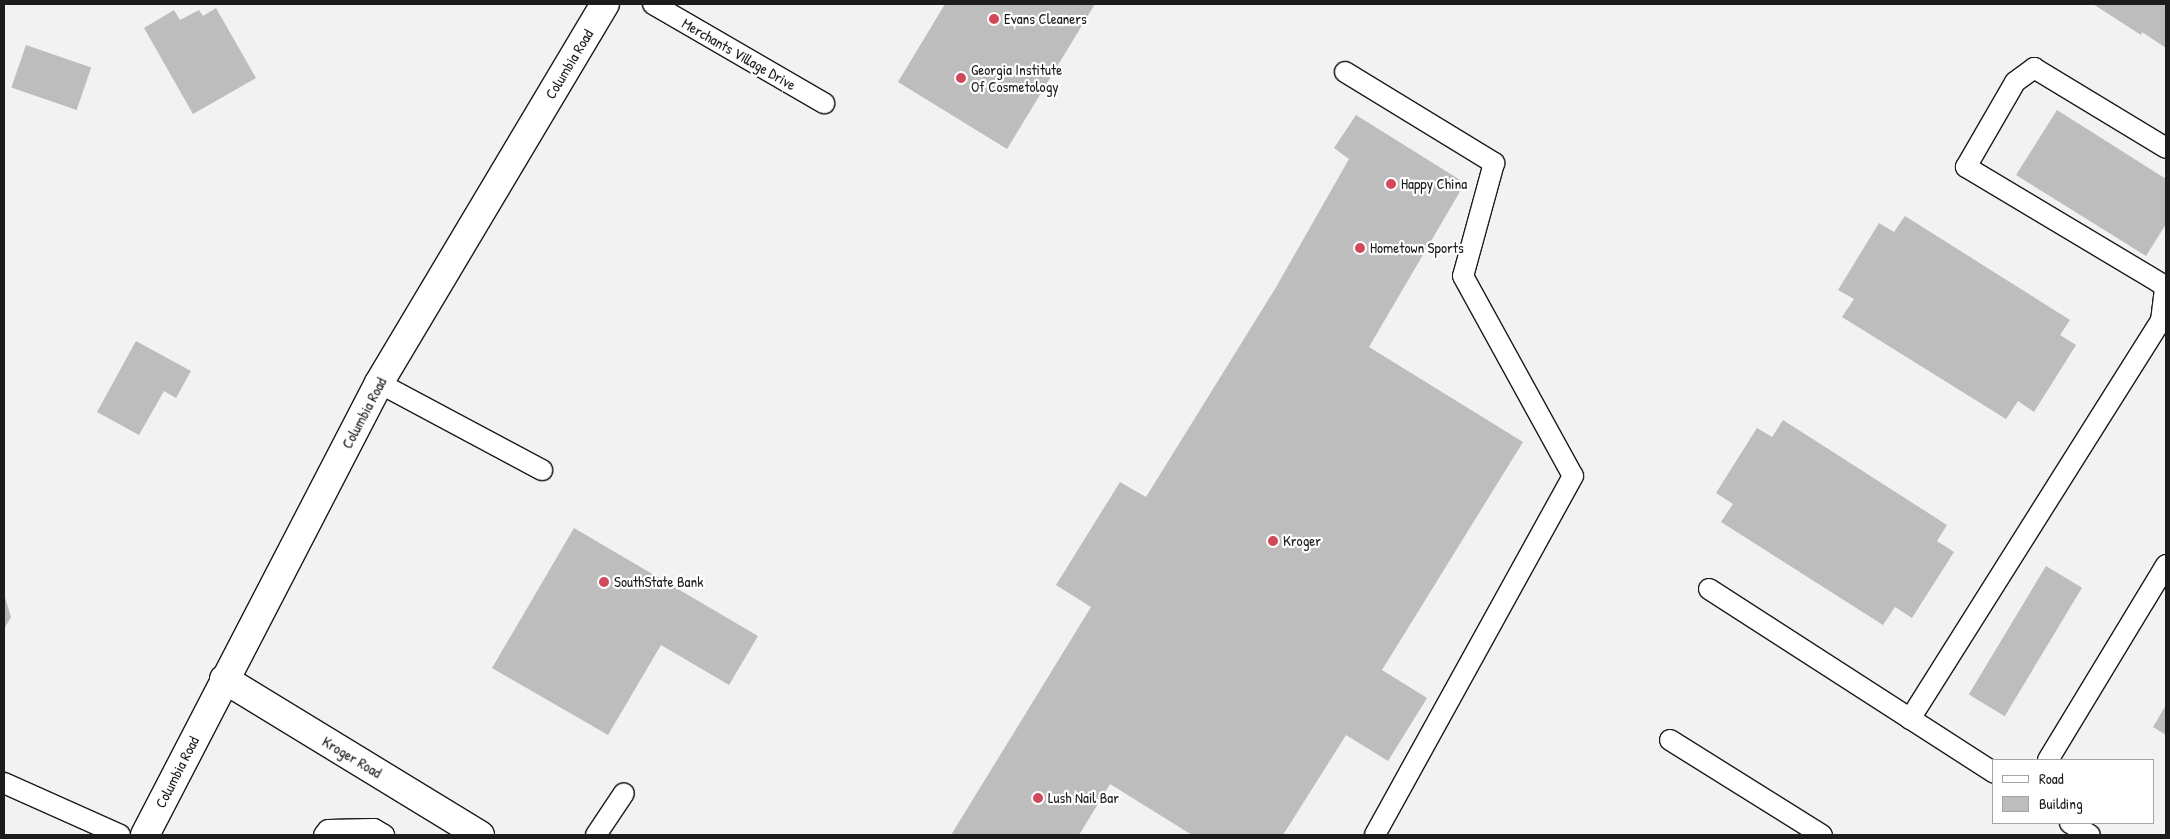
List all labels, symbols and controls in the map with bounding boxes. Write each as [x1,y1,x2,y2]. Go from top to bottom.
place label: Evans Cleaners [1004,10,1087,28]
marker: Evans Cleaners [988,13,1000,25]
street label: Merchants Village Drive [679,14,799,94]
street label: Columbia Road [541,26,597,102]
place label: Georgia Institute Of Cosmetology [971,60,1062,95]
marker: Georgia Institute Of Cosmetology [955,72,967,84]
place label: Happy China [1401,175,1467,193]
marker: Happy China [1385,178,1397,190]
place label: Hometown Sports [1370,239,1464,257]
marker: Hometown Sports [1354,242,1366,254]
street label: Columbia Road [338,374,390,452]
place label: Kroger [1283,532,1321,550]
marker: Kroger [1267,535,1279,547]
place label: SouthState Bank [614,573,703,591]
marker: SouthState Bank [598,576,610,588]
street label: Kroger Road [319,732,385,782]
street label: Columbia Road [151,733,203,811]
legend [1992,759,2155,824]
text: Road [2039,768,2064,789]
place label: Lush Nail Bar [1048,789,1119,807]
marker: Lush Nail Bar [1032,792,1044,804]
text: Building [2039,793,2083,814]

